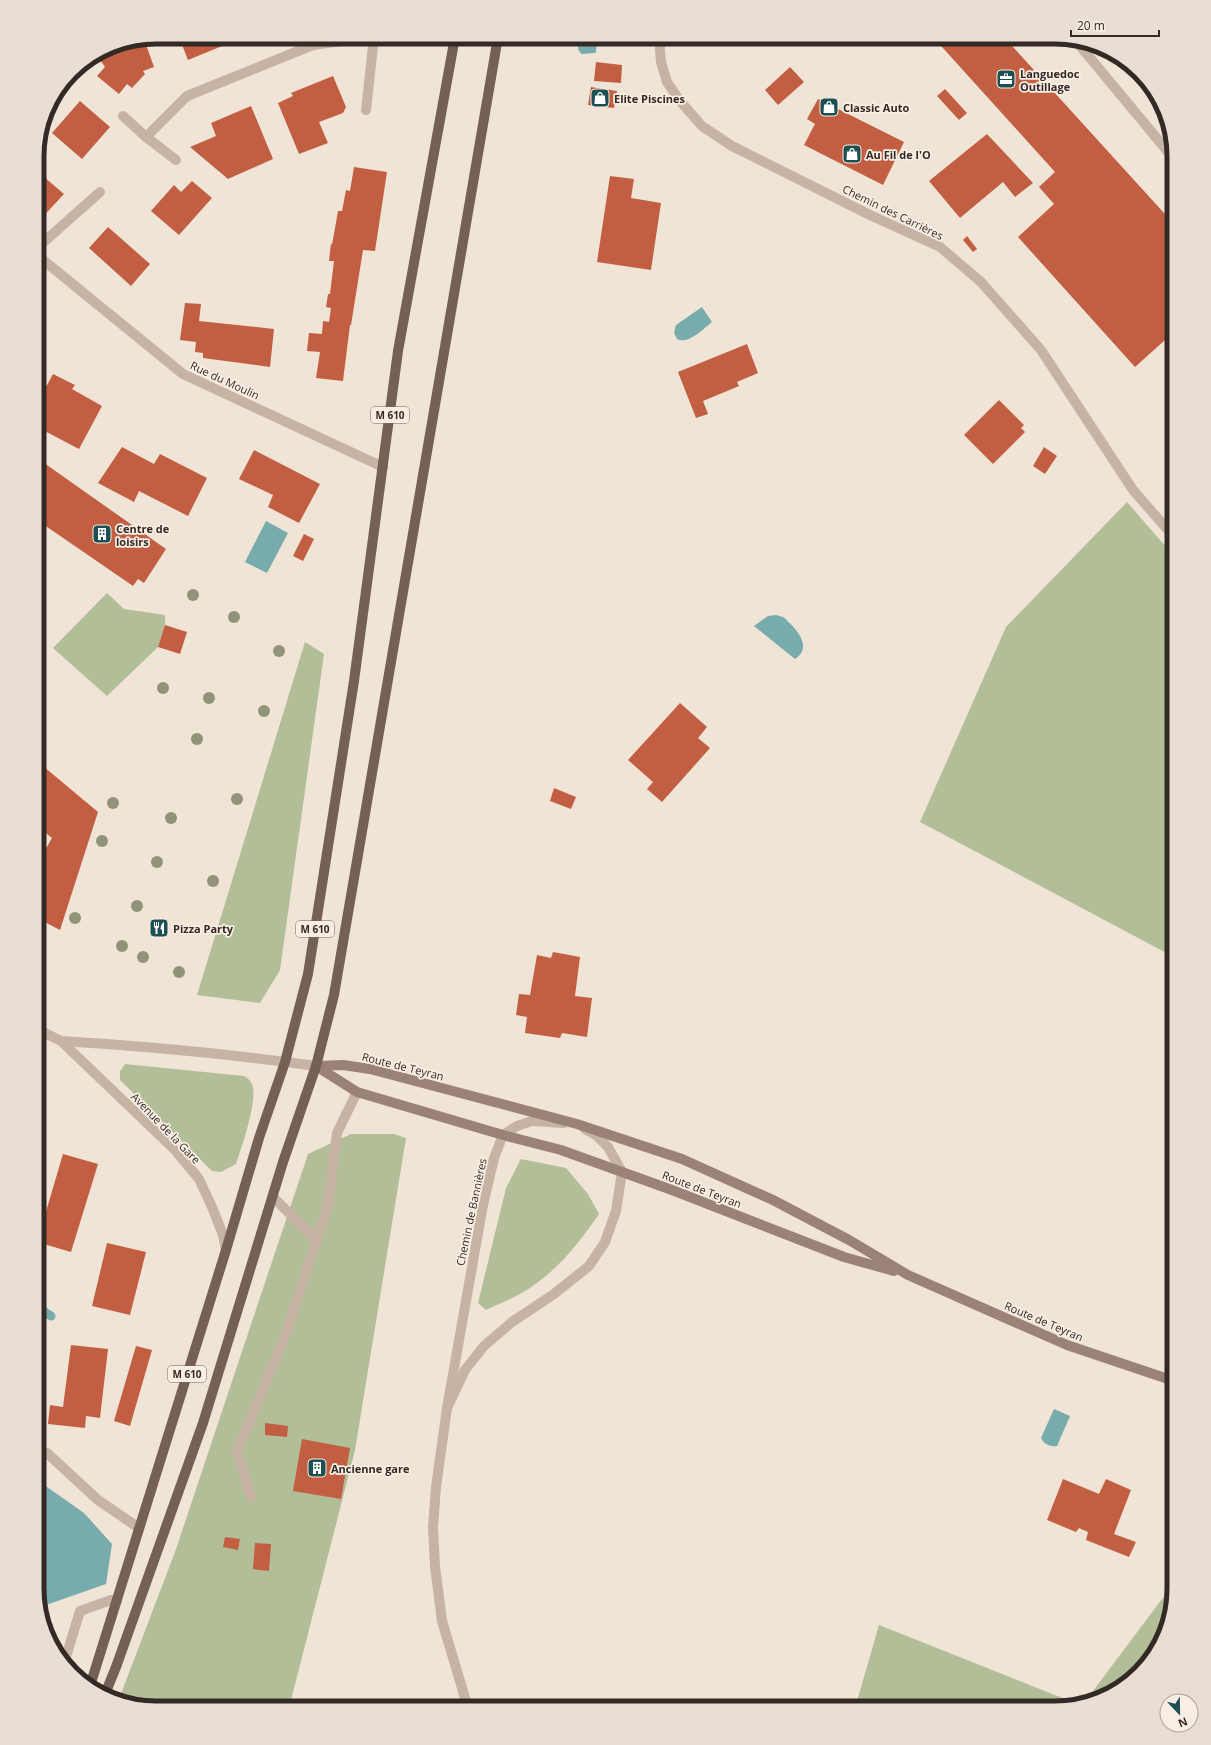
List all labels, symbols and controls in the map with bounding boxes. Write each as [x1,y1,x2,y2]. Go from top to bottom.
scale bar [1071,12,1159,38]
text: 20 m [1077,17,1105,34]
place label: Languedoc Outillage [1020,66,1080,94]
office icon: Languedoc Outillage [995,68,1017,90]
shop icon: Elite Piscines [589,87,611,109]
place label: Elite Piscines [614,91,685,106]
shop icon: Classic Auto [818,96,840,118]
place label: Classic Auto [843,100,909,115]
shop icon: Au Fil de l'O [841,143,863,165]
place label: Au Fil de l'O [866,147,931,162]
street label: Chemin des Carrières [840,181,946,243]
street label: Rue du Moulin [188,357,262,403]
road number: M 610 [371,407,409,423]
place label: Centre de loisirs [116,521,170,549]
building icon: Centre de loisirs [91,523,113,545]
restaurant icon: Pizza Party [148,917,170,939]
place label: Pizza Party [173,921,234,936]
road number: M 610 [296,921,334,937]
street label: Route de Teyran [360,1049,446,1083]
street label: Avenue de la Gare [128,1089,204,1167]
street label: Chemin de Bannières [452,1157,490,1267]
street label: Route de Teyran [660,1167,744,1211]
street label: Route de Teyran [1002,1298,1086,1344]
road number: M 610 [168,1366,206,1382]
building icon: Ancienne gare [306,1457,328,1479]
place label: Ancienne gare [331,1461,410,1476]
north arrow [1159,1693,1199,1733]
text: N [1176,1714,1190,1731]

